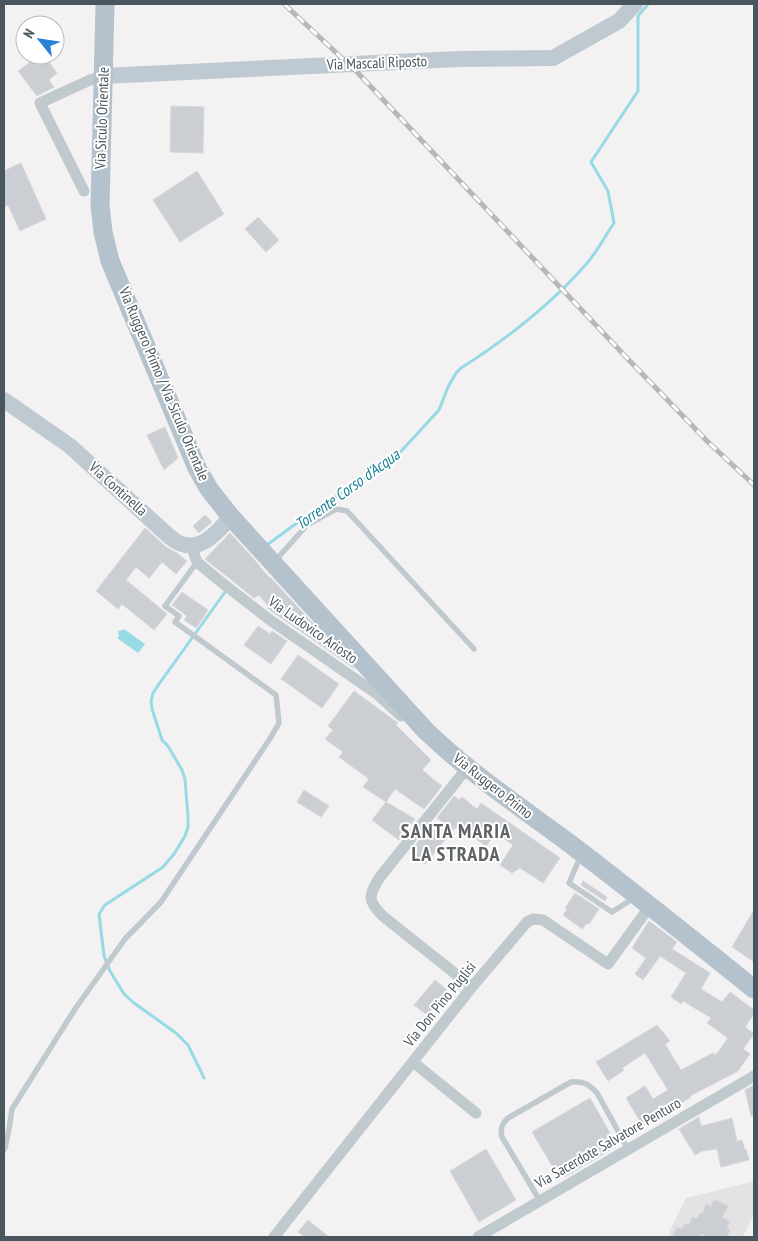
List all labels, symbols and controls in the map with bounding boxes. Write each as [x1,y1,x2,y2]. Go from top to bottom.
north arrow [15,15,65,65]
text: N [19,26,38,41]
street label: Via Mascali Riposto [326,51,427,74]
street label: Via Siculo Orientale [90,67,113,170]
street label: Via Ruggero Primo / Via Siculo Orientale [115,283,214,484]
water label: Torrente Corso d'Acqua [291,443,404,534]
street label: Via Continella [84,457,151,520]
street label: Via Ludovico Ariosto [264,591,362,667]
street label: Via Ruggero Primo [449,748,537,823]
district label: SANTA MARIA LA STRADA [401,818,511,867]
street label: Via Don Pino Puglisi [399,957,480,1051]
street label: Via Sacerdote Salvatore Penturo [530,1093,684,1193]

